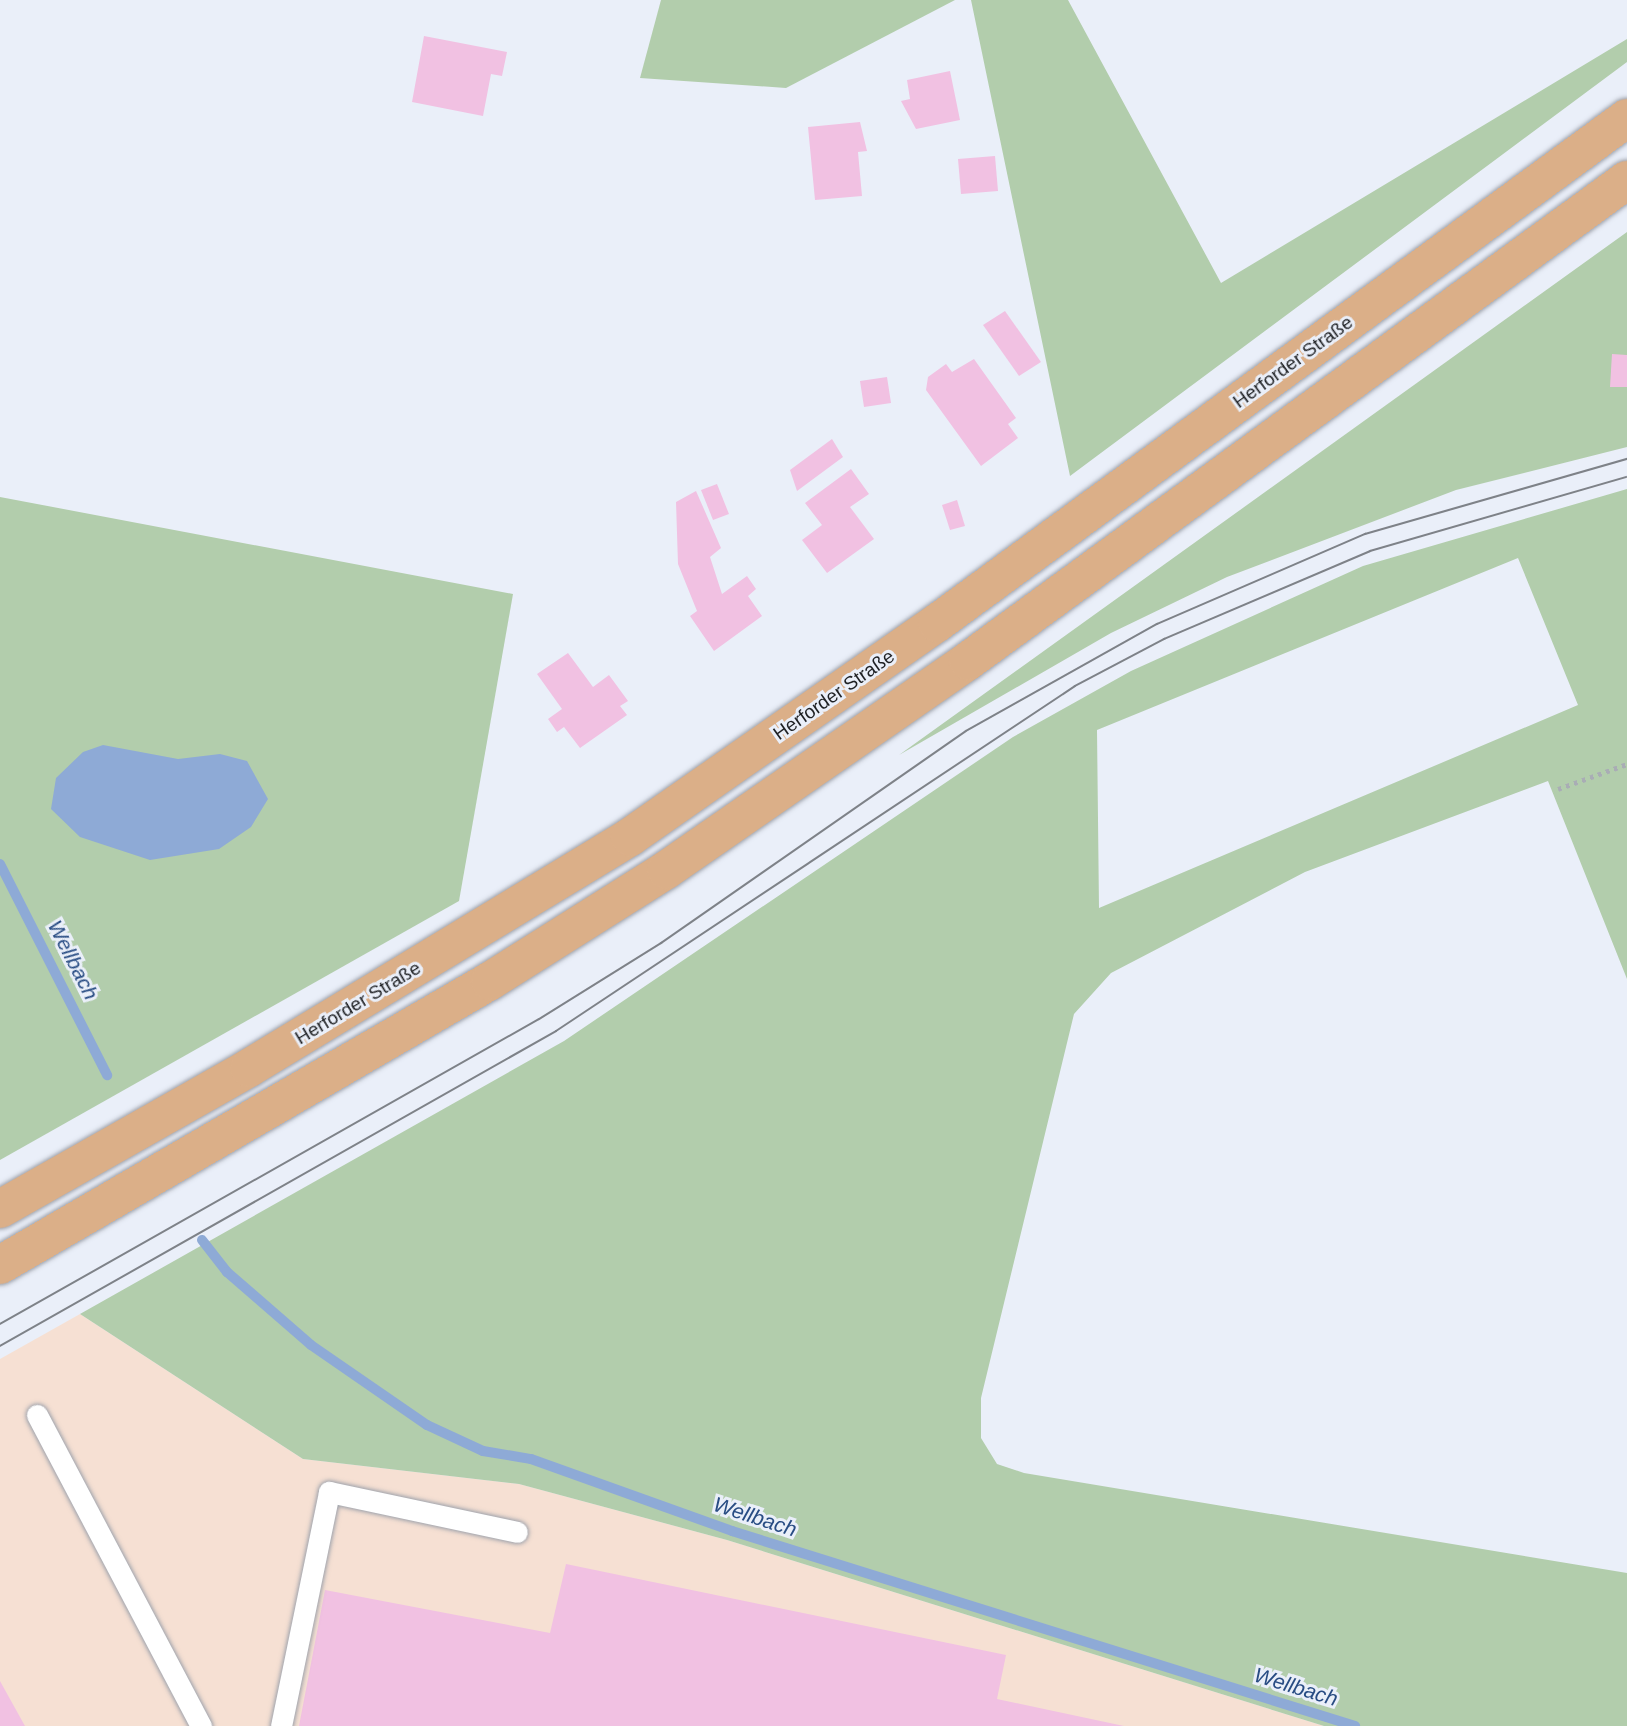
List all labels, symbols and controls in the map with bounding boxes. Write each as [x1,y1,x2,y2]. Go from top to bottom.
street label: Herforder Straße [1229,311,1357,413]
street label: Herforder Straße [769,645,899,745]
water label: Wellbach [42,916,104,1004]
street label: Herforder Straße [291,957,425,1049]
water label: Wellbach [710,1492,800,1542]
water label: Wellbach [1251,1662,1341,1712]

